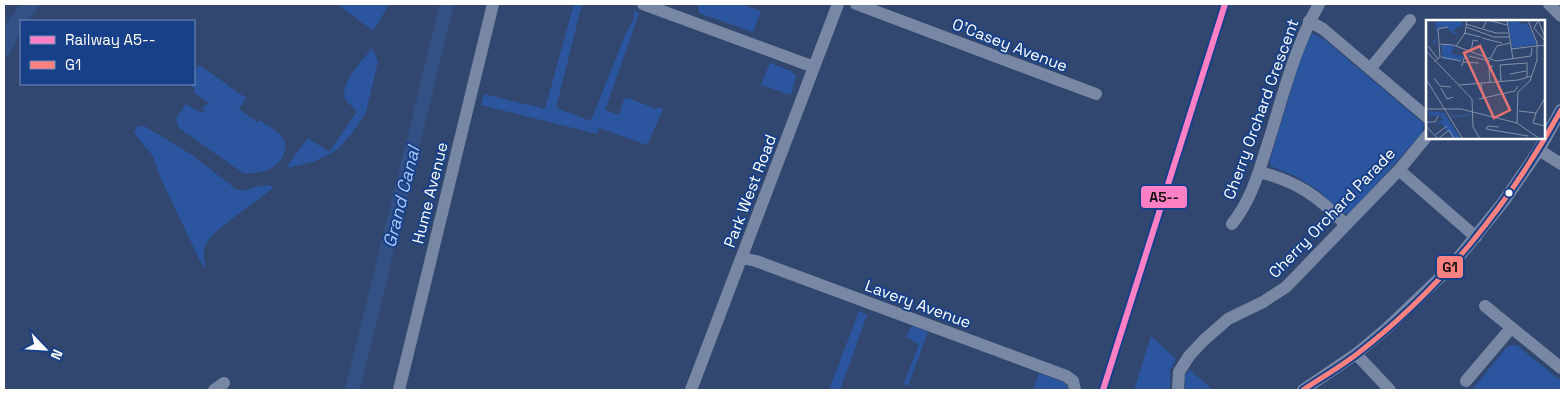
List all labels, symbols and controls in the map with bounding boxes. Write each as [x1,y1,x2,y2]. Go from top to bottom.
street label: O'Casey Avenue [949,13,1071,77]
street label: Cherry Orchard Crescent [1219,16,1303,202]
legend [20,20,195,85]
inset map [1426,20,1545,139]
text: Railway A5-- [65,30,156,49]
text: G1 [65,55,81,74]
street label: Park West Road [719,131,781,251]
street label: Hume Avenue [407,140,453,246]
water label: Grand Canal [377,141,425,250]
street label: Cherry Orchard Parade [1264,143,1400,283]
line badge: A5-- [1140,185,1188,209]
text: A5-- [1149,188,1179,206]
unlabelled marker [1504,188,1514,198]
line badge: G1 [1436,255,1464,279]
text: G1 [1442,258,1458,276]
street label: Lavery Avenue [862,275,974,333]
north arrow [20,324,70,374]
text: N [47,346,67,363]

